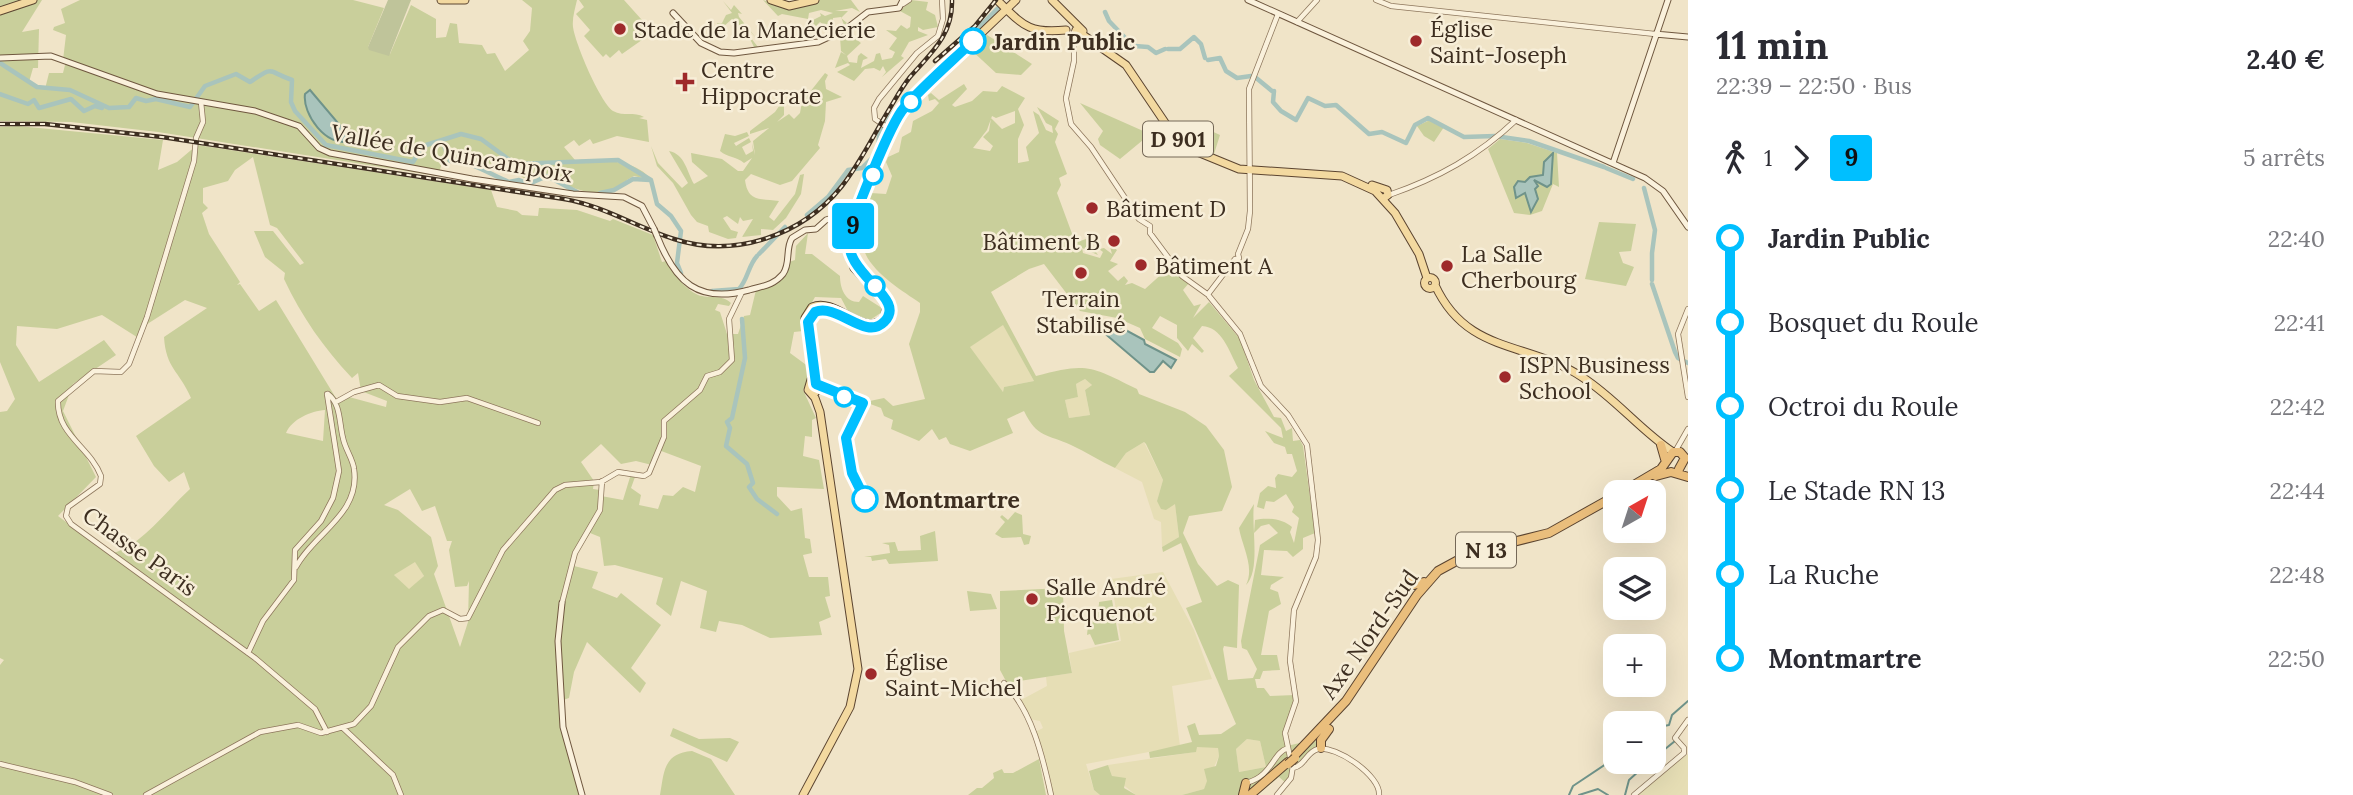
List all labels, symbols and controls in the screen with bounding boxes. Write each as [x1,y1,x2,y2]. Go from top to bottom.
place label: Église Saint-Joseph [1430,14,1567,69]
place label: Stade de la Manécierie [634,15,876,44]
marker: Stade de la Manécierie [612,21,628,37]
text: 11 min [1716,21,1828,69]
place label: Jardin Public [992,27,1135,56]
marker: Jardin Public [960,28,986,54]
marker: Église Saint-Joseph [1408,33,1424,49]
text: 2.40 € [2246,43,2325,76]
place label: Centre Hippocrate [701,55,821,110]
text: 22:39 – 22:50 · Bus [1716,71,1912,100]
marker: Centre Hippocrate [675,72,695,92]
unlabelled marker [901,92,921,112]
street label: Vallée de Quincampoix [328,117,575,189]
road number: D 901 [1143,122,1213,156]
icon: walk [1716,139,1754,177]
icon: forward [1782,139,1820,177]
text: 9 [1844,142,1858,173]
text: 1 [1764,143,1772,172]
text: 5 arrêts [2243,143,2325,172]
unlabelled marker [863,165,883,185]
place label: Bâtiment D [1106,194,1226,223]
marker: Bâtiment D [1084,200,1100,216]
line badge: 9 [830,203,876,249]
text: 9 [846,210,860,241]
text: Jardin Public [1768,222,1930,255]
text: 22:40 [2268,224,2325,253]
place label: Bâtiment B [983,227,1100,256]
marker: Bâtiment B [1106,233,1122,249]
place label: La Salle Cherbourg [1461,239,1578,294]
place label: Bâtiment A [1155,251,1273,280]
marker: Bâtiment A [1133,257,1149,273]
marker: La Salle Cherbourg [1439,258,1455,274]
marker: Terrain Stabilisé [1073,265,1089,281]
unlabelled marker [865,276,885,296]
place label: Terrain Stabilisé [1036,284,1126,339]
text: Bosquet du Roule [1768,306,1979,339]
text: 22:41 [2274,308,2325,337]
place label: ISPN Business School [1519,350,1670,405]
marker: ISPN Business School [1497,369,1513,385]
unlabelled marker [834,387,854,407]
text: Octroi du Roule [1768,390,1959,423]
text: 22:42 [2270,392,2325,421]
text: Le Stade RN 13 [1768,474,1945,507]
text: 22:44 [2270,476,2325,505]
north arrow [1603,480,1666,542]
map controls [1603,480,1666,774]
place label: Montmartre [884,485,1020,514]
marker: Montmartre [852,486,878,512]
street label: Chasse Paris [77,500,203,602]
road number: N 13 [1456,532,1516,568]
button: layers [1603,557,1666,620]
text: La Ruche [1768,558,1879,591]
text: 22:48 [2269,560,2325,589]
street label: Axe Nord-Sud [1313,564,1424,705]
place label: Salle André Picquenot [1046,572,1166,627]
marker: Salle André Picquenot [1024,591,1040,607]
button: + [1603,634,1666,697]
text: Montmartre [1768,642,1922,675]
text: 22:50 [2268,644,2325,673]
place label: Église Saint-Michel [885,647,1022,702]
marker: Église Saint-Michel [863,666,879,682]
button: − [1603,711,1666,774]

